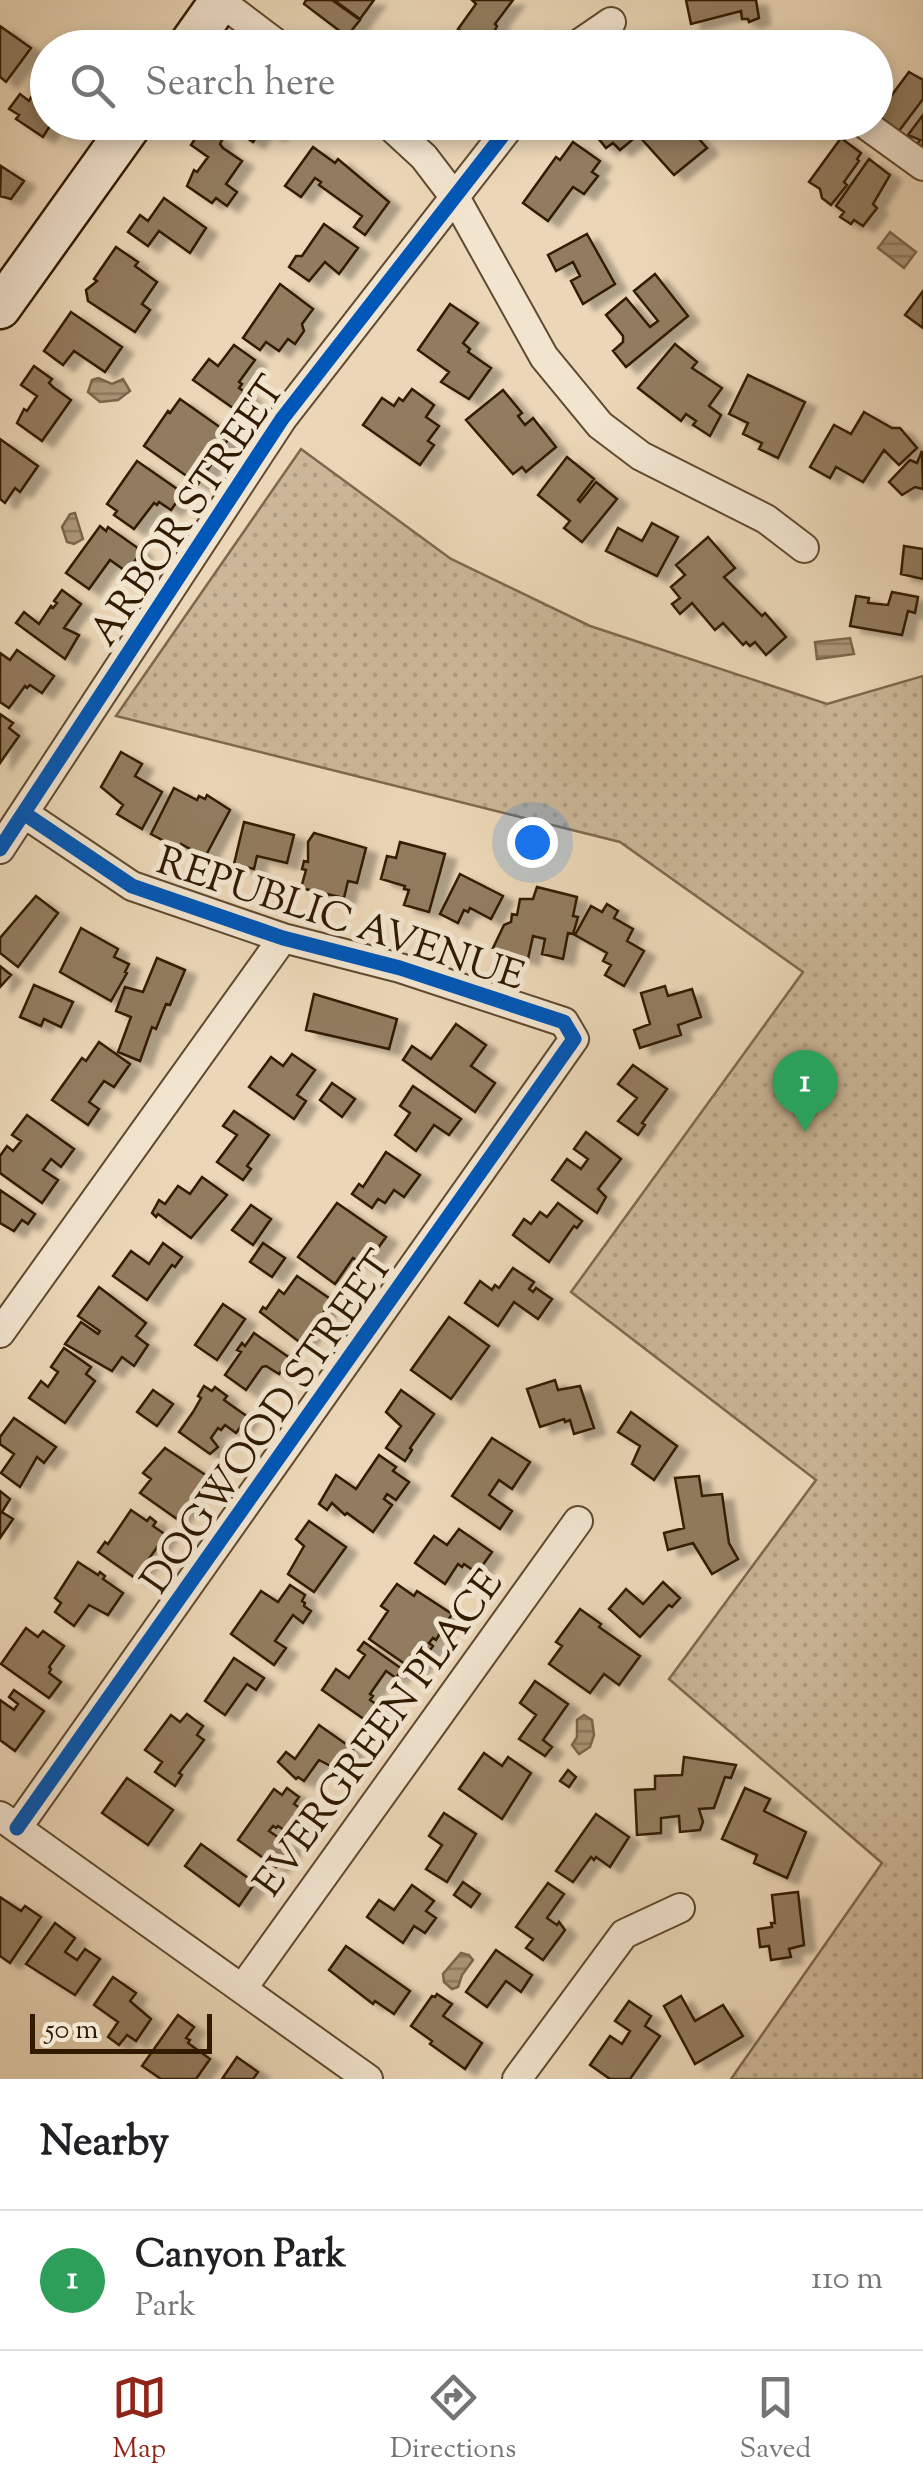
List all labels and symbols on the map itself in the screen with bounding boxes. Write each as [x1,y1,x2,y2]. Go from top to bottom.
street label: ARBOR STREET [78,366,301,659]
your location [507,817,558,868]
street label: REPUBLIC AVENUE [149,835,531,1008]
pin: 1 [772,1050,838,1132]
street label: DOGWOOD STREET [129,1240,410,1607]
street label: EVERGREEN PLACE [242,1559,519,1910]
scale bar [30,2009,212,2054]

